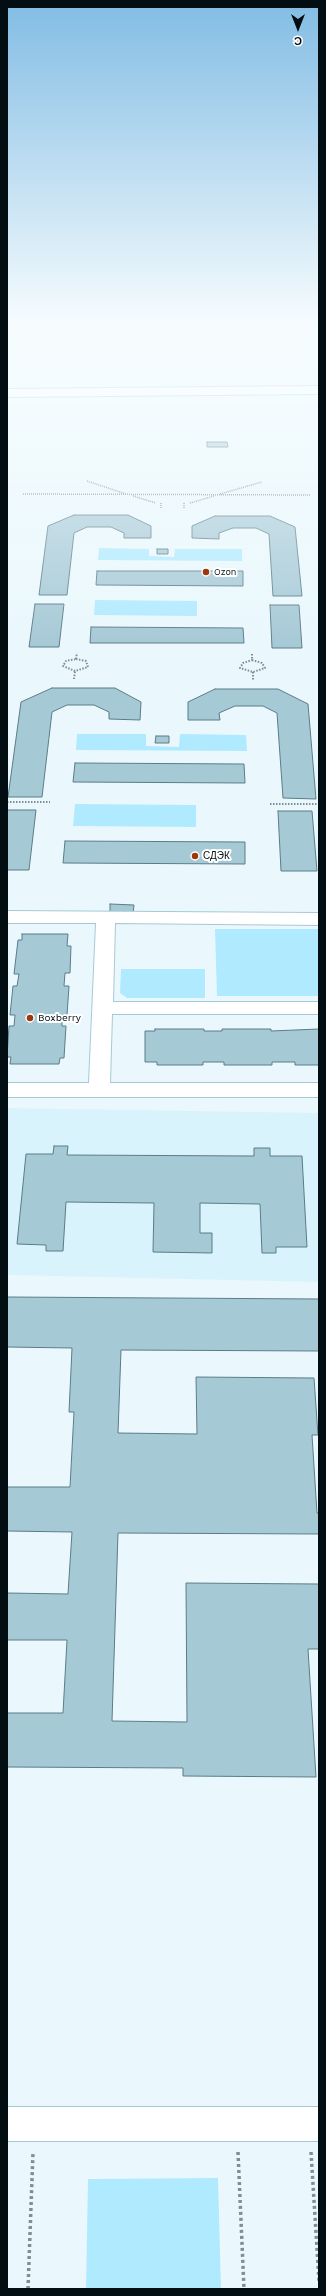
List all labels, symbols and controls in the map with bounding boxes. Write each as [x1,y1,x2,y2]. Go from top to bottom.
north arrow [278,8,318,48]
text: С [294,34,302,47]
marker: Ozon [201,567,211,577]
place label: Ozon [214,567,236,577]
place label: СДЭК [203,850,230,862]
marker: СДЭК [190,851,200,861]
place label: Boxberry [38,1012,81,1024]
marker: Boxberry [25,1013,35,1023]

